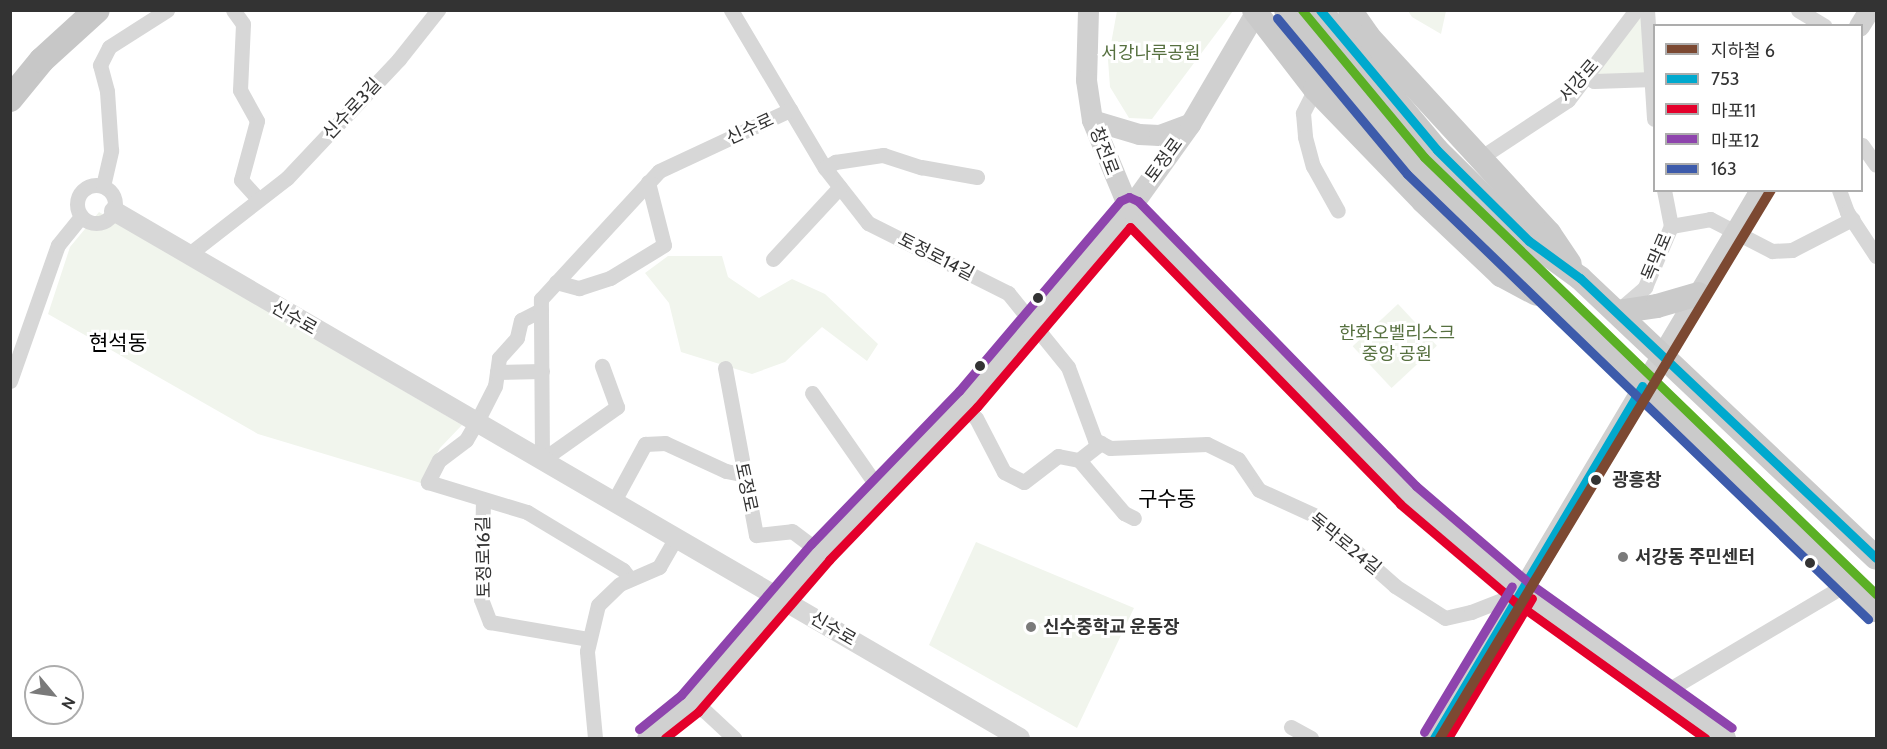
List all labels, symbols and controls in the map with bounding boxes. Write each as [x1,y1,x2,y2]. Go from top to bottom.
legend [1653,24,1863,192]
text: 지하철 6 [1711,40,1775,62]
park label: 서강나루공원 [1101,42,1201,64]
street label: 서강로 [1555,55,1603,107]
text: 753 [1711,68,1740,90]
street label: 신수로3길 [318,74,386,144]
text: 마포11 [1711,100,1756,122]
street label: 신수로 [723,109,777,149]
street label: 창전로 [1085,124,1123,178]
text: 마포12 [1711,130,1759,152]
street label: 토정로 [1141,134,1187,186]
text: 163 [1711,158,1737,180]
street label: 토정로14길 [894,229,978,285]
street label: 독막로 [1637,230,1677,284]
unlabelled marker [1032,292,1044,304]
street label: 신수로 [267,296,321,340]
park label: 한화오벨리스크 중앙 공원 [1339,323,1455,366]
district label: 현석동 [89,330,147,356]
unlabelled marker [974,360,986,372]
street label: 토정로 [730,460,762,514]
marker: 광흥창 [1585,469,1607,491]
place label: 광흥창 [1612,469,1662,491]
district label: 구수동 [1138,486,1196,512]
street label: 독막로24길 [1305,509,1385,579]
street label: 토정로16길 [472,516,496,598]
place label: 서강동 주민센터 [1635,546,1755,568]
marker: 서강동 주민센터 [1616,550,1630,564]
unlabelled marker [1804,557,1816,569]
street label: 신수로 [806,607,860,651]
place label: 신수중학교 운동장 [1043,616,1180,638]
marker: 신수중학교 운동장 [1024,620,1038,634]
north arrow [24,665,84,725]
text: N [57,693,79,713]

